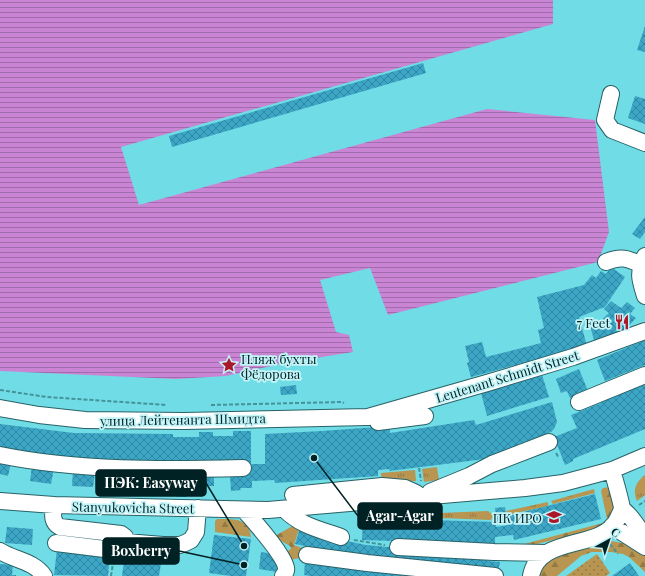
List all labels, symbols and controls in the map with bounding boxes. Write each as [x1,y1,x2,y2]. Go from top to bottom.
restaurant icon: 7 Feet [613,313,631,331]
place label: 7 Feet [577,314,610,331]
street label: Leutenant Schmidt Street [433,346,581,406]
place label: Пляж бухты Фёдорова [241,350,317,382]
place icon: Пляж бухты Фёдорова [220,356,238,374]
street label: улица Лейтенанта Шмидта [99,409,267,429]
callout: ПЭК: Easyway [96,470,206,496]
text: ПЭК: Easyway [104,473,198,492]
street label: Stanyukovicha Street [72,497,195,517]
callout: Agar-Agar [358,503,442,529]
text: Agar-Agar [365,506,434,525]
school or university icon: ПК ИРО [545,508,563,526]
place label: ПК ИРО [493,509,542,526]
north arrow [589,520,629,560]
text: С [608,524,624,540]
callout: Boxberry [103,538,179,564]
text: Boxberry [111,541,172,560]

